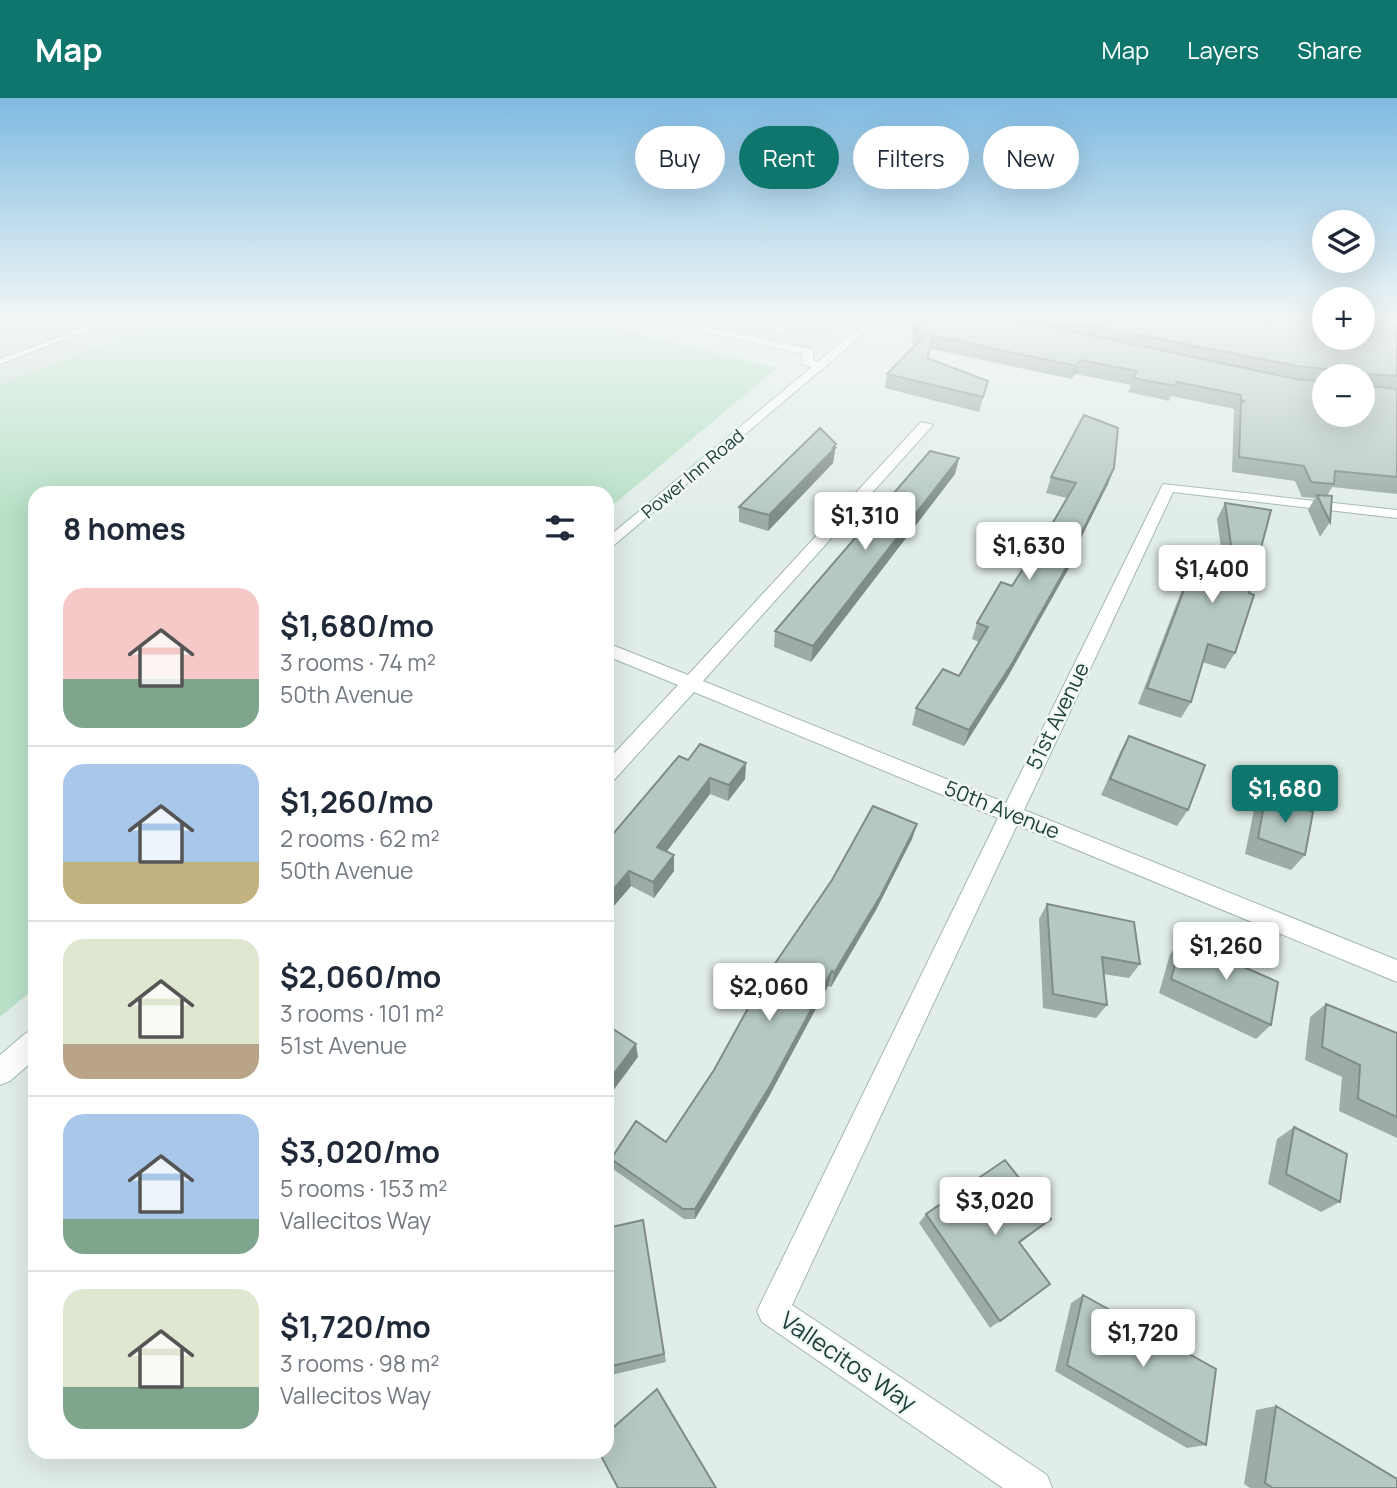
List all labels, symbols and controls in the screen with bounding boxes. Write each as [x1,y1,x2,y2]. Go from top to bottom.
text: Map [35,27,103,72]
text: Map [1102,33,1149,66]
text: Layers [1187,33,1259,66]
text: Share [1297,33,1362,66]
chip: Buy [635,126,725,189]
chip: Rent [739,126,839,189]
chip: Filters [853,126,969,189]
chip: New [983,126,1079,189]
map controls [1312,210,1375,427]
button: layers [1312,210,1375,273]
button: + [1312,287,1375,350]
button: − [1312,364,1375,427]
street label: Power Inn Road [636,423,749,523]
pin: $1,310 [808,492,922,552]
text: $1,310 [830,499,900,531]
text: 8 homes [63,508,186,549]
icon: filters [541,509,579,547]
pin: $1,630 [972,522,1086,582]
text: $1,630 [992,529,1066,561]
pin: $1,400 [1155,546,1269,605]
text: $1,400 [1175,552,1249,584]
text: $1,680/mo [280,605,434,646]
icon: home [119,616,203,700]
text: 3 rooms · 74 m² [280,646,436,678]
street label: 51st Avenue [1019,657,1095,774]
text: 50th Avenue [280,678,414,710]
pin: $1,680 [1228,766,1342,825]
text: $1,680 [1248,772,1322,804]
street label: 50th Avenue [941,773,1064,845]
text: $1,260/mo [280,781,434,822]
icon: home [119,792,203,876]
text: 2 rooms · 62 m² [280,822,440,854]
text: 50th Avenue [280,854,414,886]
pin: $1,260 [1169,922,1283,982]
text: $1,260 [1189,929,1263,961]
text: $2,060/mo [280,956,441,997]
pin: $2,060 [712,964,826,1023]
icon: home [119,967,203,1051]
text: $2,060 [729,970,809,1002]
text: 3 rooms · 101 m² [280,997,444,1029]
text: 51st Avenue [280,1029,407,1061]
text: $3,020/mo [280,1131,440,1172]
icon: home [119,1142,203,1226]
text: 5 rooms · 153 m² [280,1172,447,1204]
pin: $3,020 [938,1178,1052,1237]
text: $3,020 [956,1184,1034,1216]
text: Vallecitos Way [280,1204,431,1236]
street label: Vallecitos Way [774,1303,924,1419]
text: $1,720/mo [280,1306,431,1347]
pin: $1,720 [1086,1310,1200,1369]
text: $1,720 [1107,1316,1179,1348]
icon: home [119,1317,203,1401]
text: 3 rooms · 98 m² [280,1347,440,1379]
text: Vallecitos Way [280,1379,431,1411]

